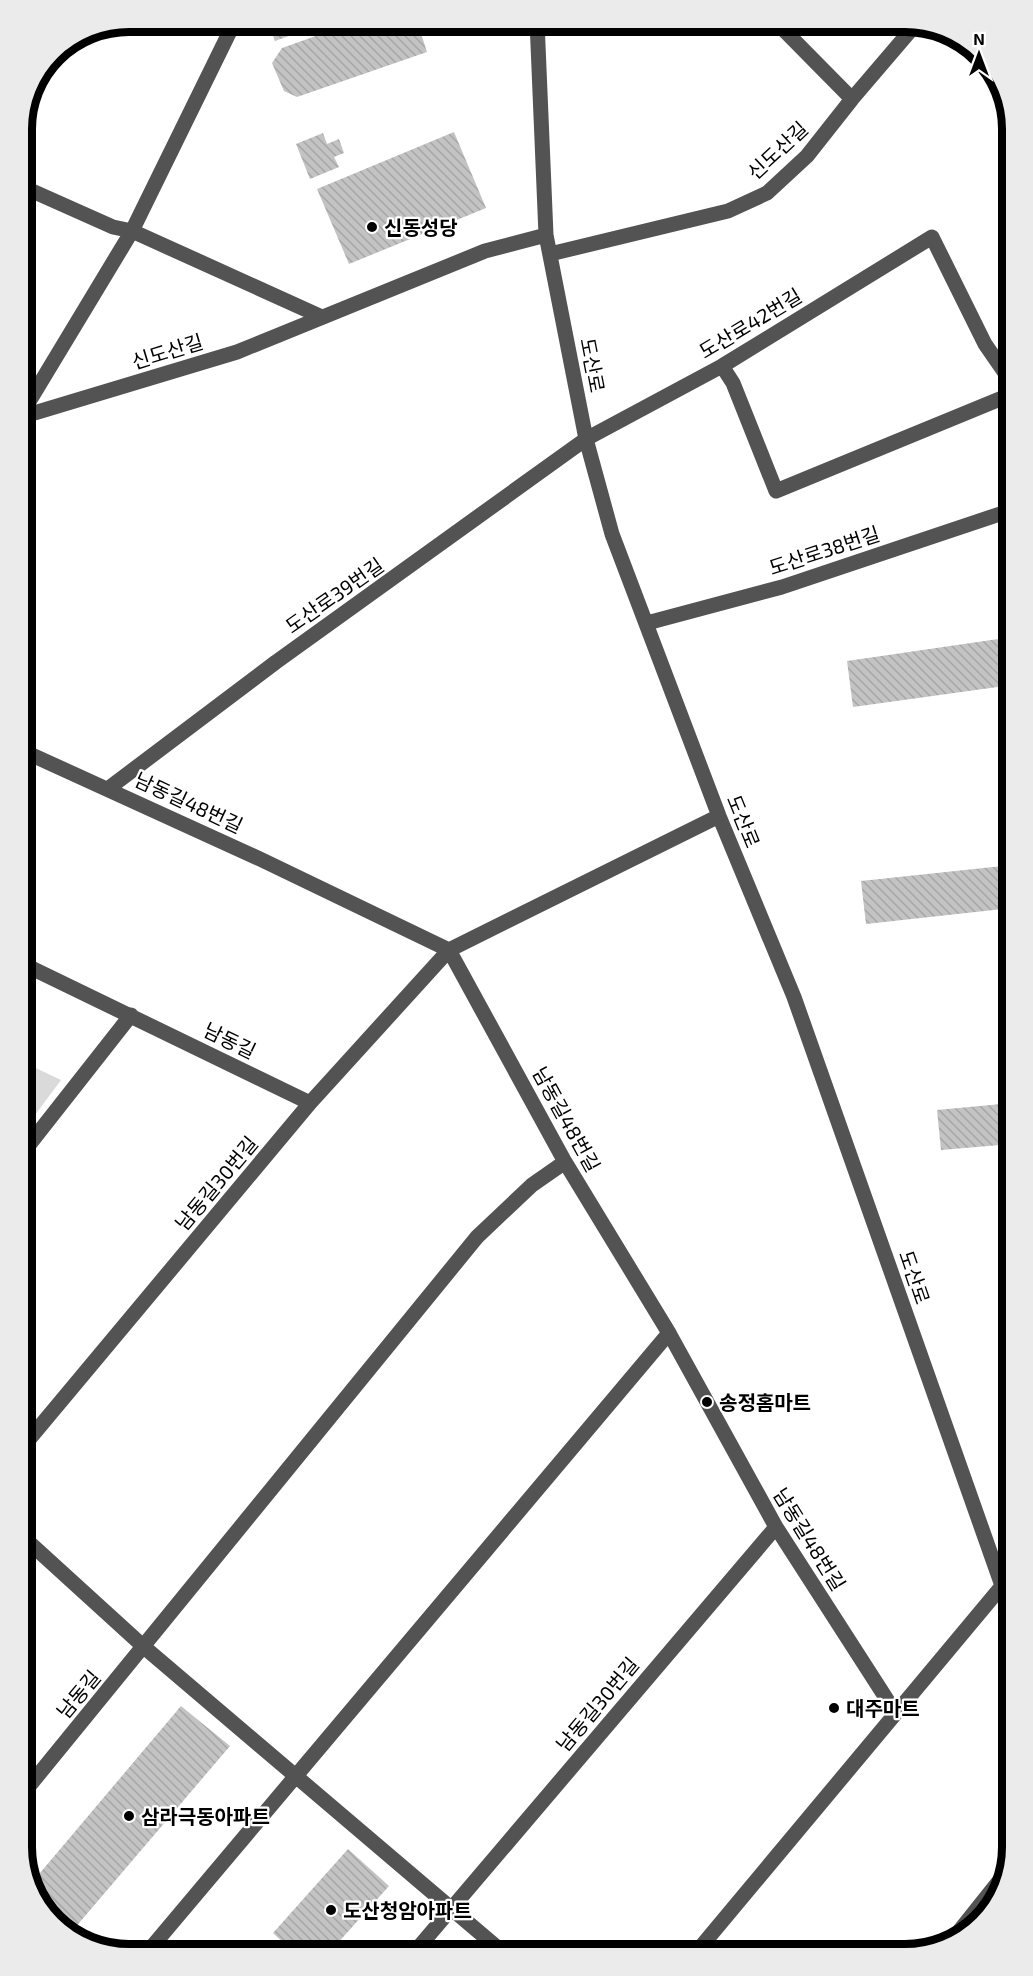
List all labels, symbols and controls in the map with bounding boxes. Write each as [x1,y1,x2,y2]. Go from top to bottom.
north arrow [949,24,1009,84]
text: N [973,29,985,48]
street label: 신도산길 [742,116,812,184]
place label: 신동성당 [384,215,458,239]
marker: 신동성당 [365,220,379,234]
street label: 도산로42번길 [694,283,806,363]
street label: 신도산길 [128,329,206,373]
street label: 도산로 [576,336,610,394]
street label: 도산로38번길 [765,521,883,579]
street label: 도산로39번길 [280,552,388,638]
street label: 남동길48번길 [131,767,247,837]
street label: 도산로 [723,791,765,851]
street label: 남동길 [200,1017,260,1063]
street label: 남동길48번길 [528,1062,606,1176]
street label: 남동길30번길 [170,1131,262,1235]
street label: 도산로 [895,1247,935,1307]
place label: 송정홈마트 [719,1390,811,1414]
marker: 송정홈마트 [700,1395,714,1409]
street label: 남동길48번길 [769,1483,851,1595]
street label: 남동길30번길 [551,1652,643,1756]
street label: 남동길 [51,1665,105,1723]
place label: 대주마트 [846,1696,920,1720]
marker: 대주마트 [827,1701,841,1715]
place label: 삼라극동아파트 [141,1804,270,1828]
marker: 삼라극동아파트 [122,1809,136,1823]
place label: 도산청암아파트 [343,1898,472,1922]
marker: 도산청암아파트 [324,1903,338,1917]

